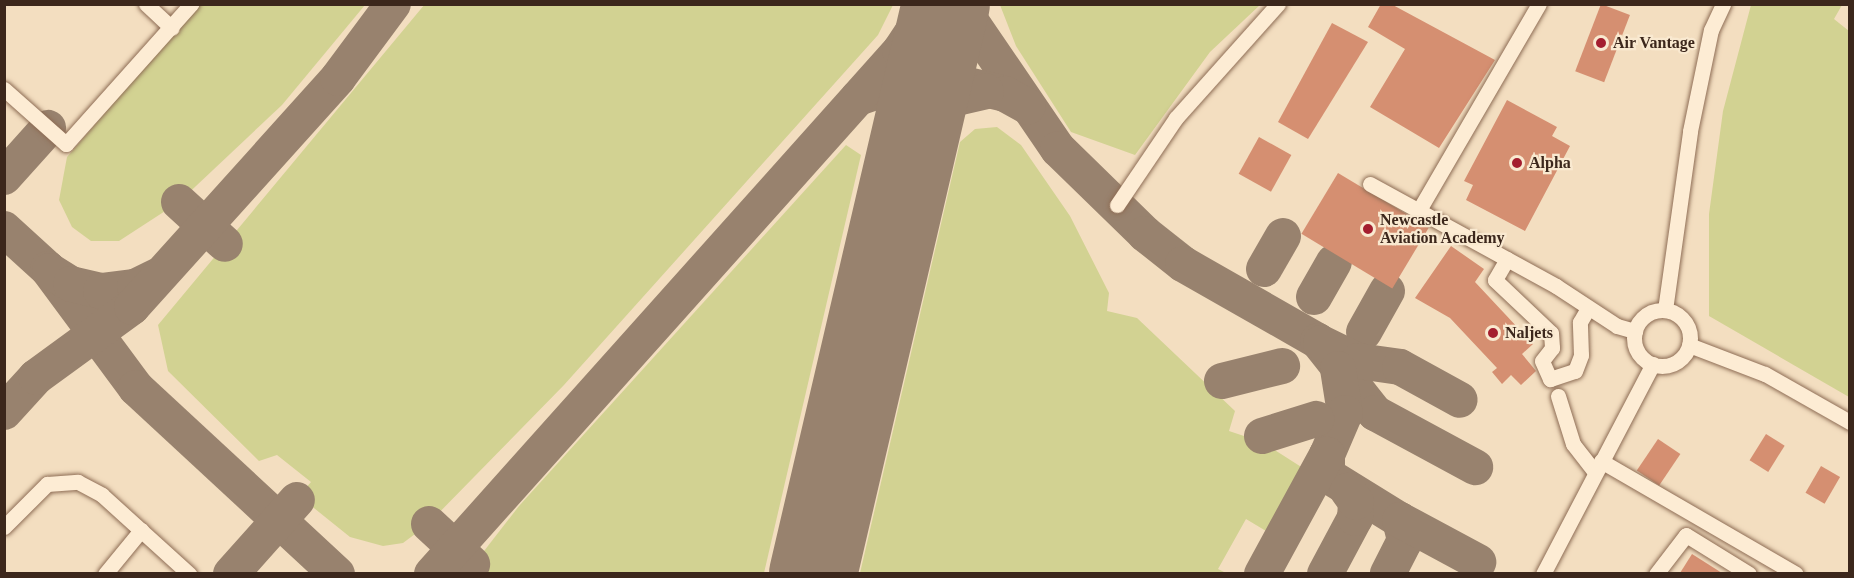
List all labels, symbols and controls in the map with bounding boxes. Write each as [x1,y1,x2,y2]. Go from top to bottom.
place label: Air Vantage [1613,33,1696,53]
marker: Air Vantage [1594,36,1608,50]
place label: Alpha [1529,153,1571,173]
marker: Alpha [1510,156,1524,170]
place label: Newcastle Aviation Academy [1380,210,1505,248]
marker: Newcastle Aviation Academy [1361,222,1375,236]
place label: Naljets [1505,323,1553,343]
marker: Naljets [1486,326,1500,340]

